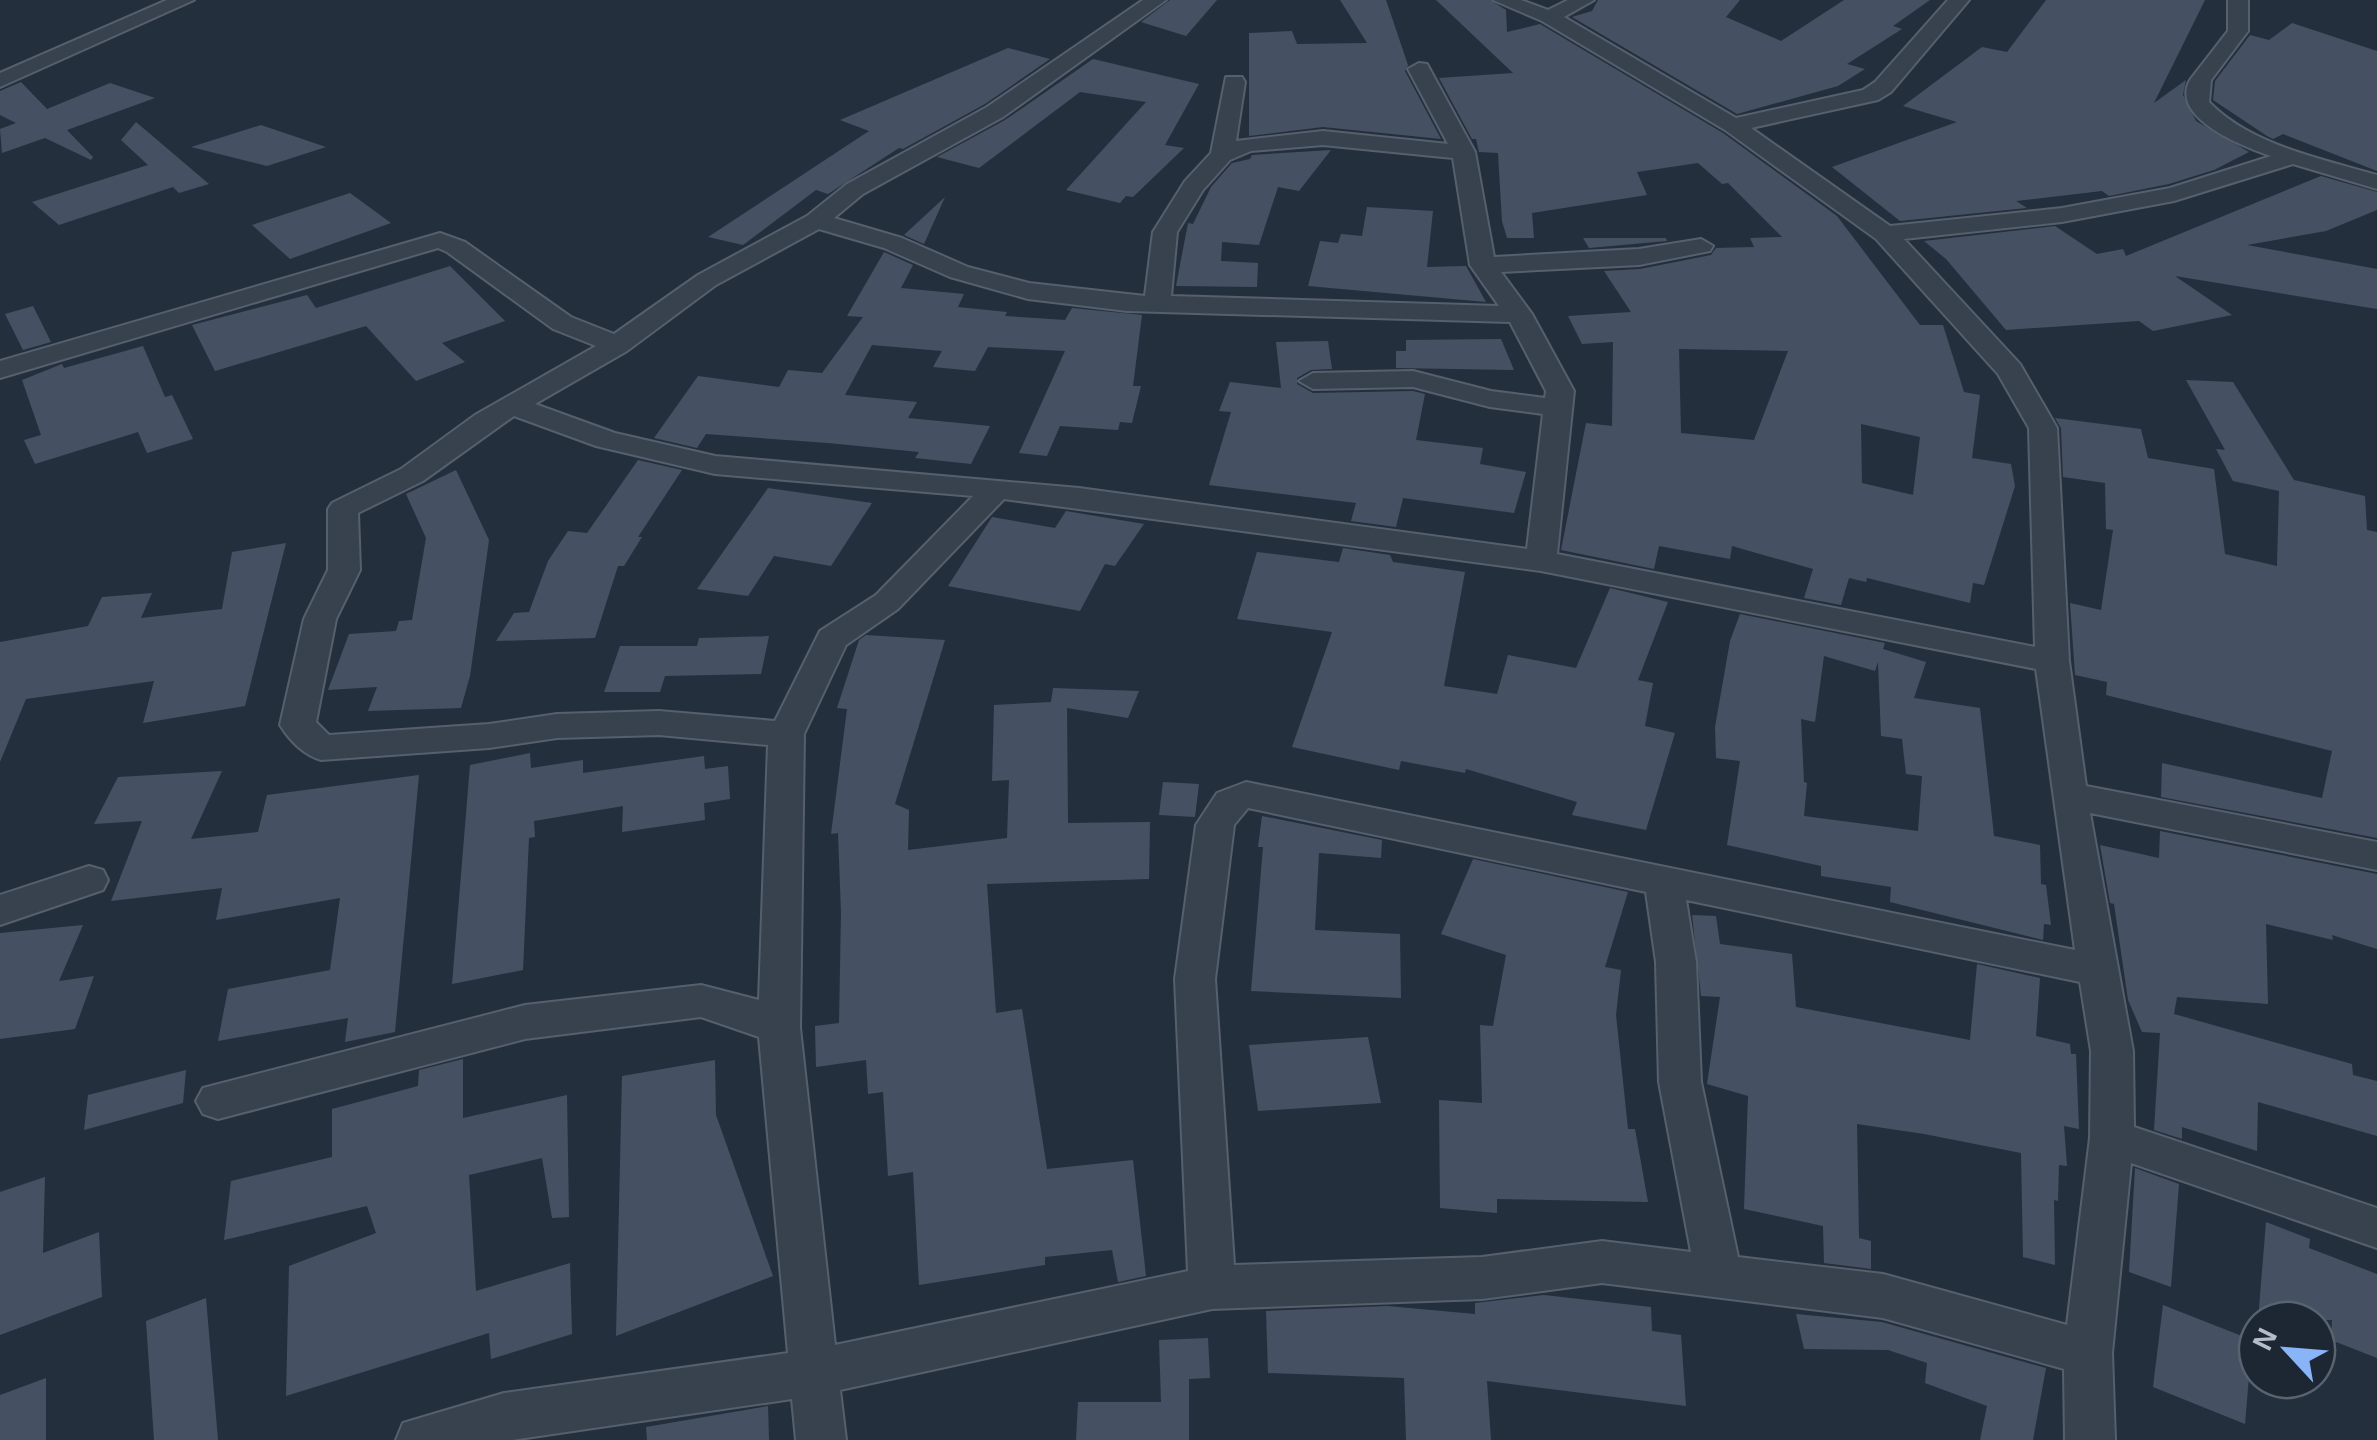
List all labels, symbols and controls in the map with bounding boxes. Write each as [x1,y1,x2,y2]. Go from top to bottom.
north arrow [2237,1300,2337,1400]
text: N [2247,1323,2283,1355]

